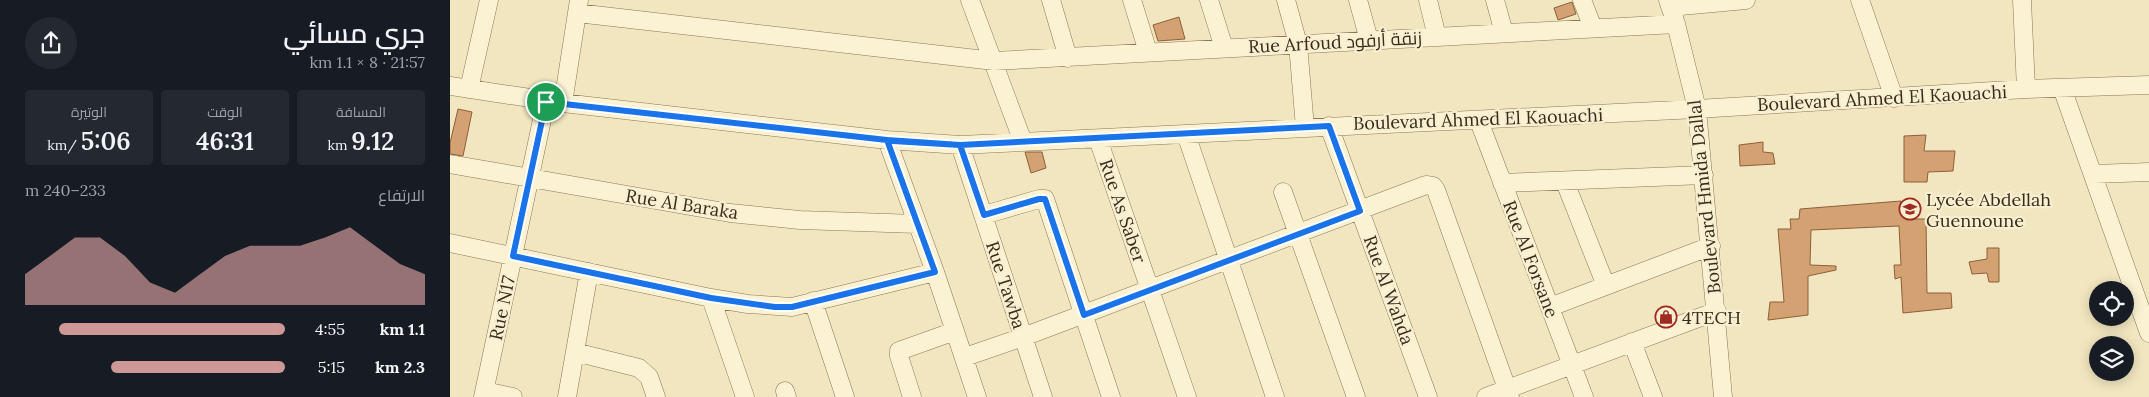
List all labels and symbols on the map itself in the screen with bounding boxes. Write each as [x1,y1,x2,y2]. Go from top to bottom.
street label: Rue Arfoud زنقة أرفود [1247,26,1423,58]
street label: Boulevard Ahmed El Kaouachi [1757,80,2007,116]
pin [525,81,567,123]
street label: Boulevard Hmida Dallal [1682,99,1726,295]
street label: Boulevard Ahmed El Kaouachi [1353,103,1603,135]
street label: Rue As Saber [1094,156,1152,266]
street label: Rue Al Baraka [624,184,740,224]
place label: Lycée Abdellah Guennoune [1926,188,2051,232]
street label: Rue Al Forsane [1498,197,1564,321]
school or university icon: Lycée Abdellah Guennoune [1898,197,1922,221]
street label: Rue Al Wahda [1359,232,1419,348]
street label: Rue Tawba [981,238,1031,332]
street label: Rue N17 [484,274,520,342]
shop icon: 4TECH [1654,305,1678,329]
place label: 4TECH [1682,306,1741,329]

